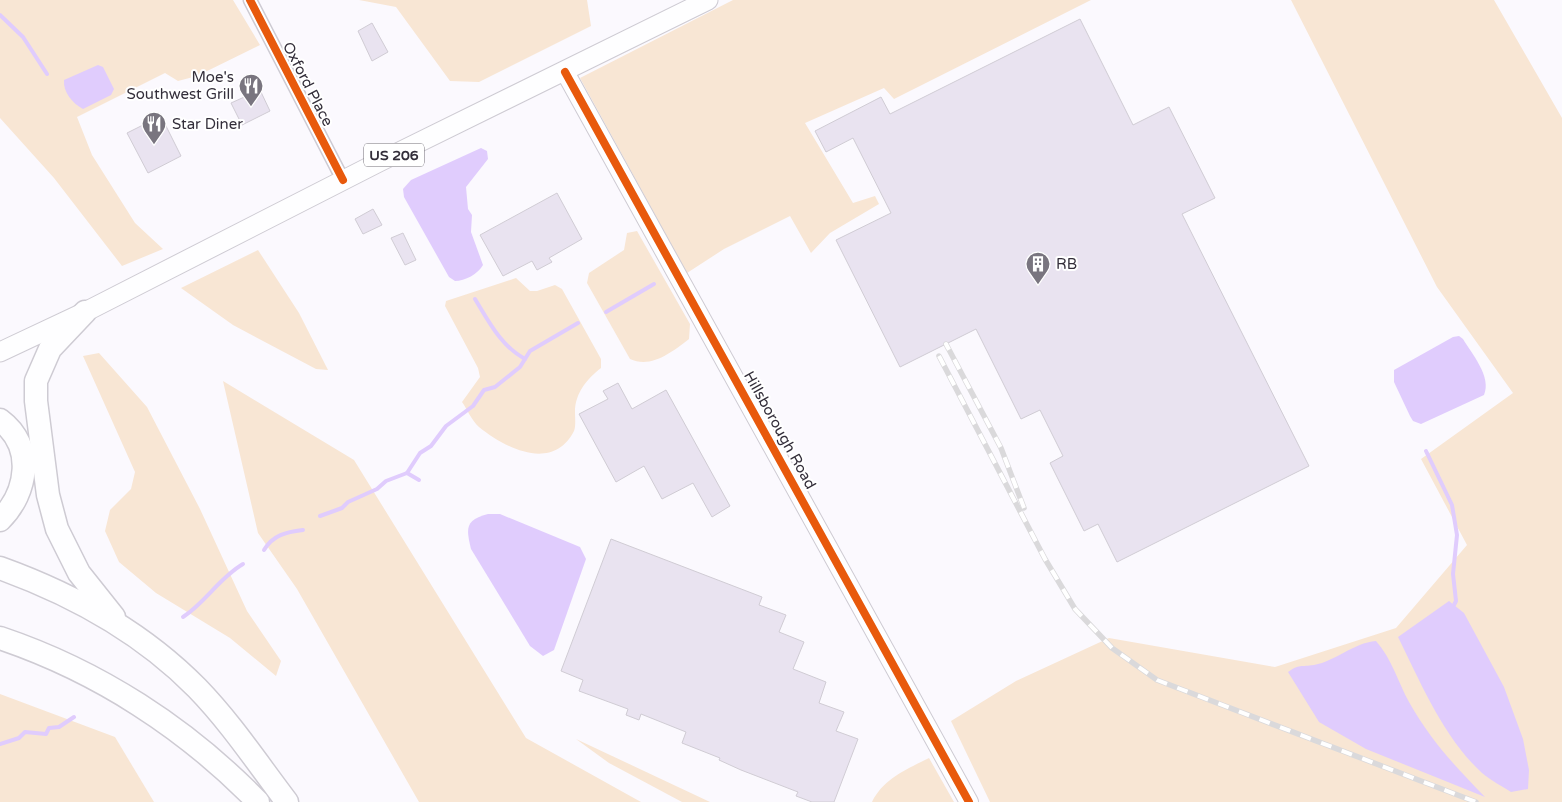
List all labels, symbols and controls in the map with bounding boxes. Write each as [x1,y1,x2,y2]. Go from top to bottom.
street label: Oxford Place [279,39,337,129]
place label: Moe's Southwest Grill [126,68,234,103]
restaurant icon: Moe's Southwest Grill [238,73,264,107]
restaurant icon: Star Diner [141,111,167,145]
place label: Star Diner [172,115,243,133]
road number: US 206 [364,144,424,166]
building icon: RB [1025,251,1051,285]
place label: RB [1056,255,1077,273]
street label: Hillsborough Road [740,368,820,492]

